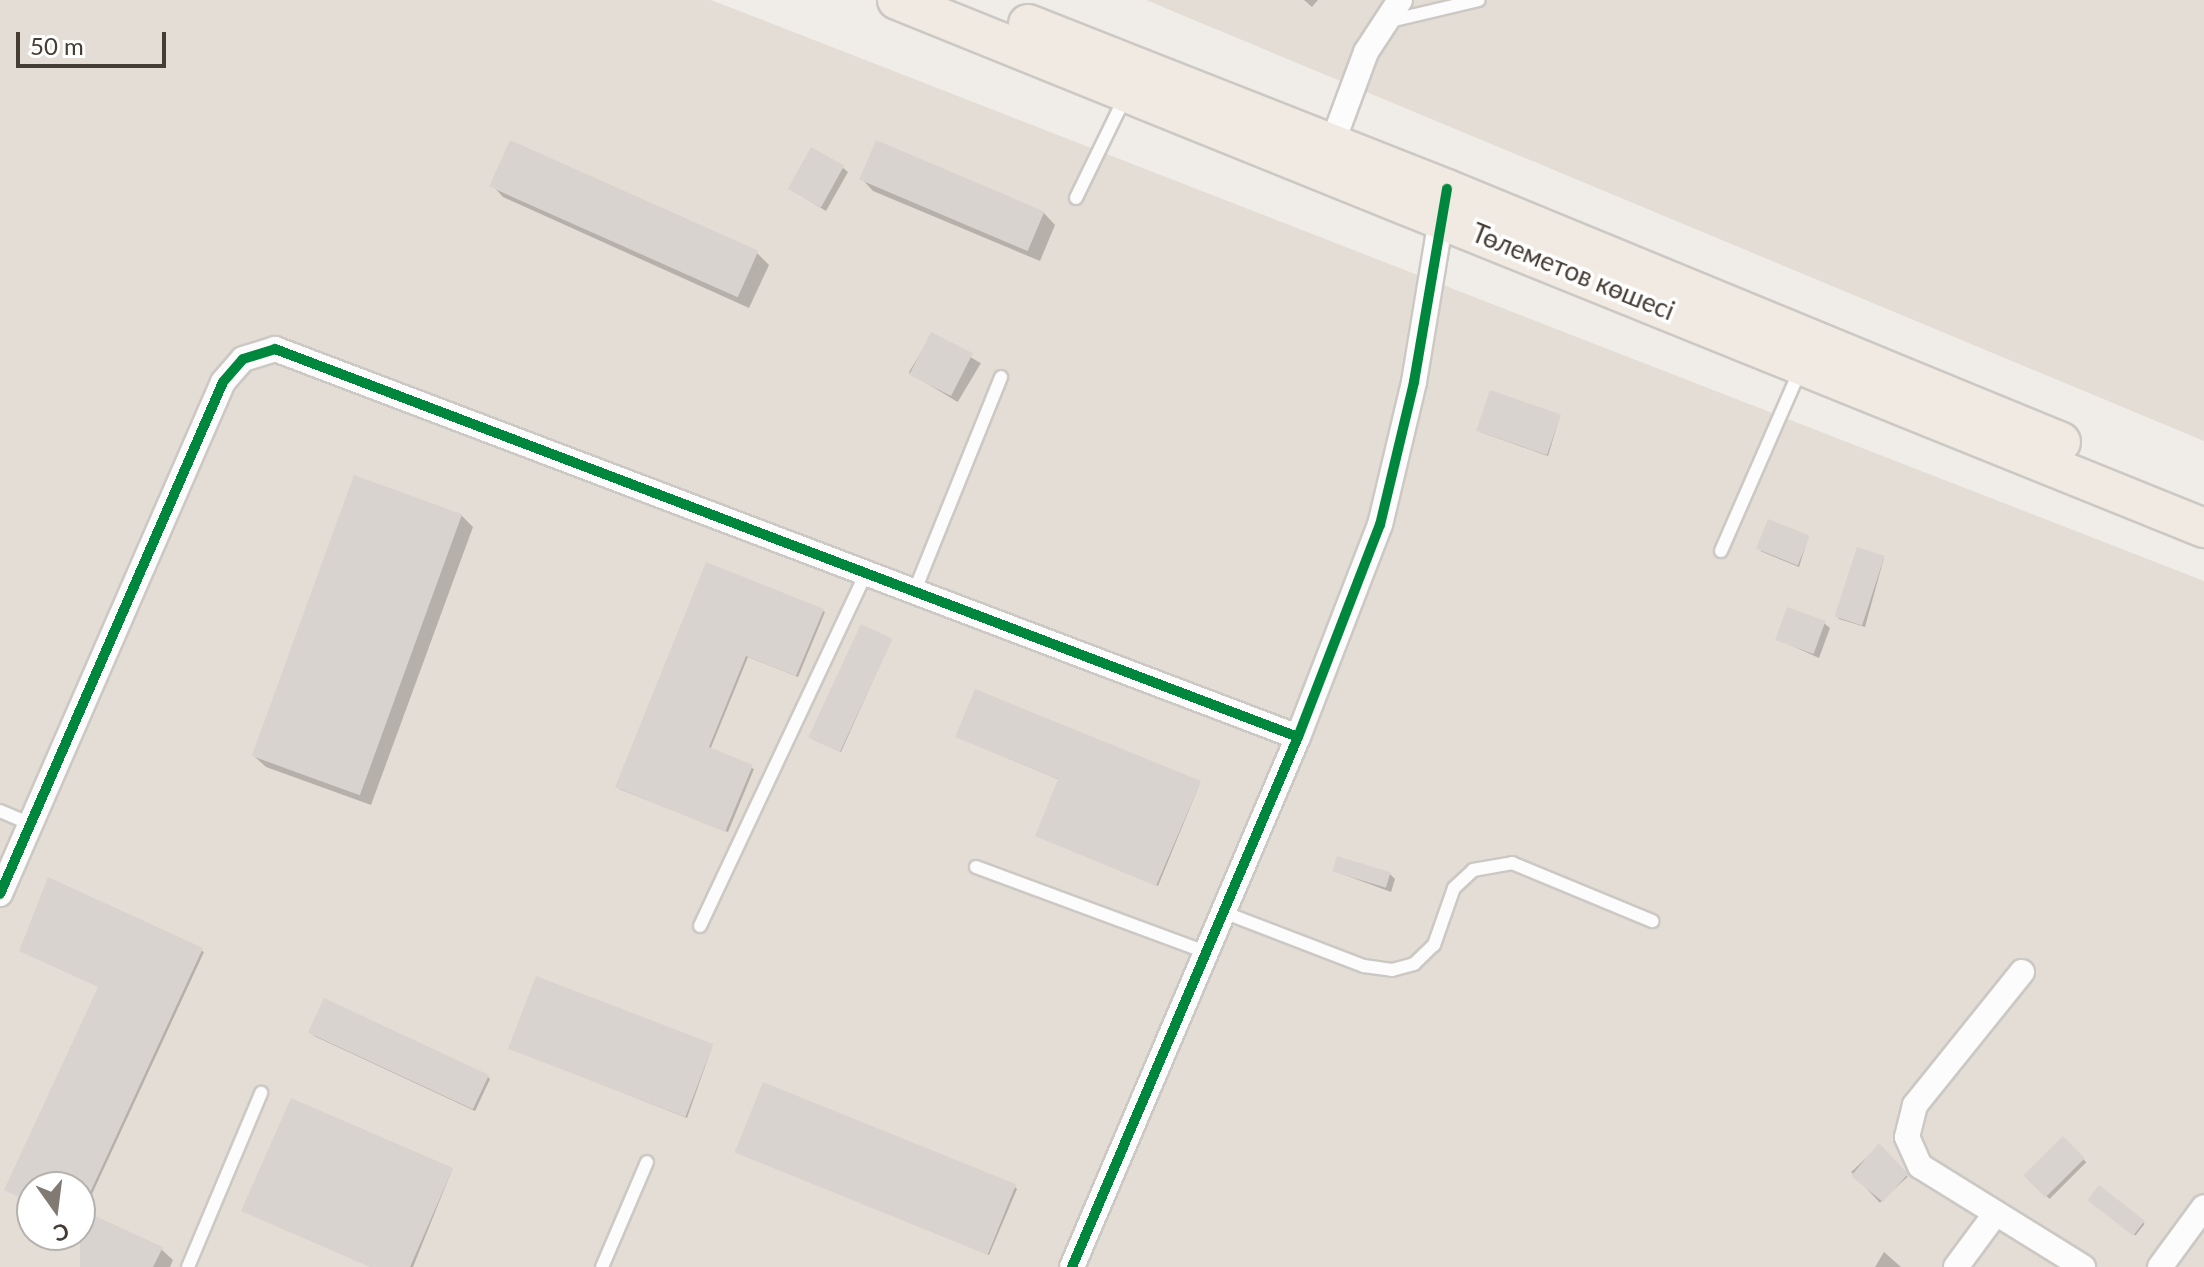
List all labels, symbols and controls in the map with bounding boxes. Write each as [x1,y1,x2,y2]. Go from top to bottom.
scale bar [20,16,170,66]
text: 50 m [30,31,84,60]
street label: Төлеметов көшесі [1467,217,1679,327]
north arrow [16,1171,96,1251]
text: С [51,1218,72,1248]

